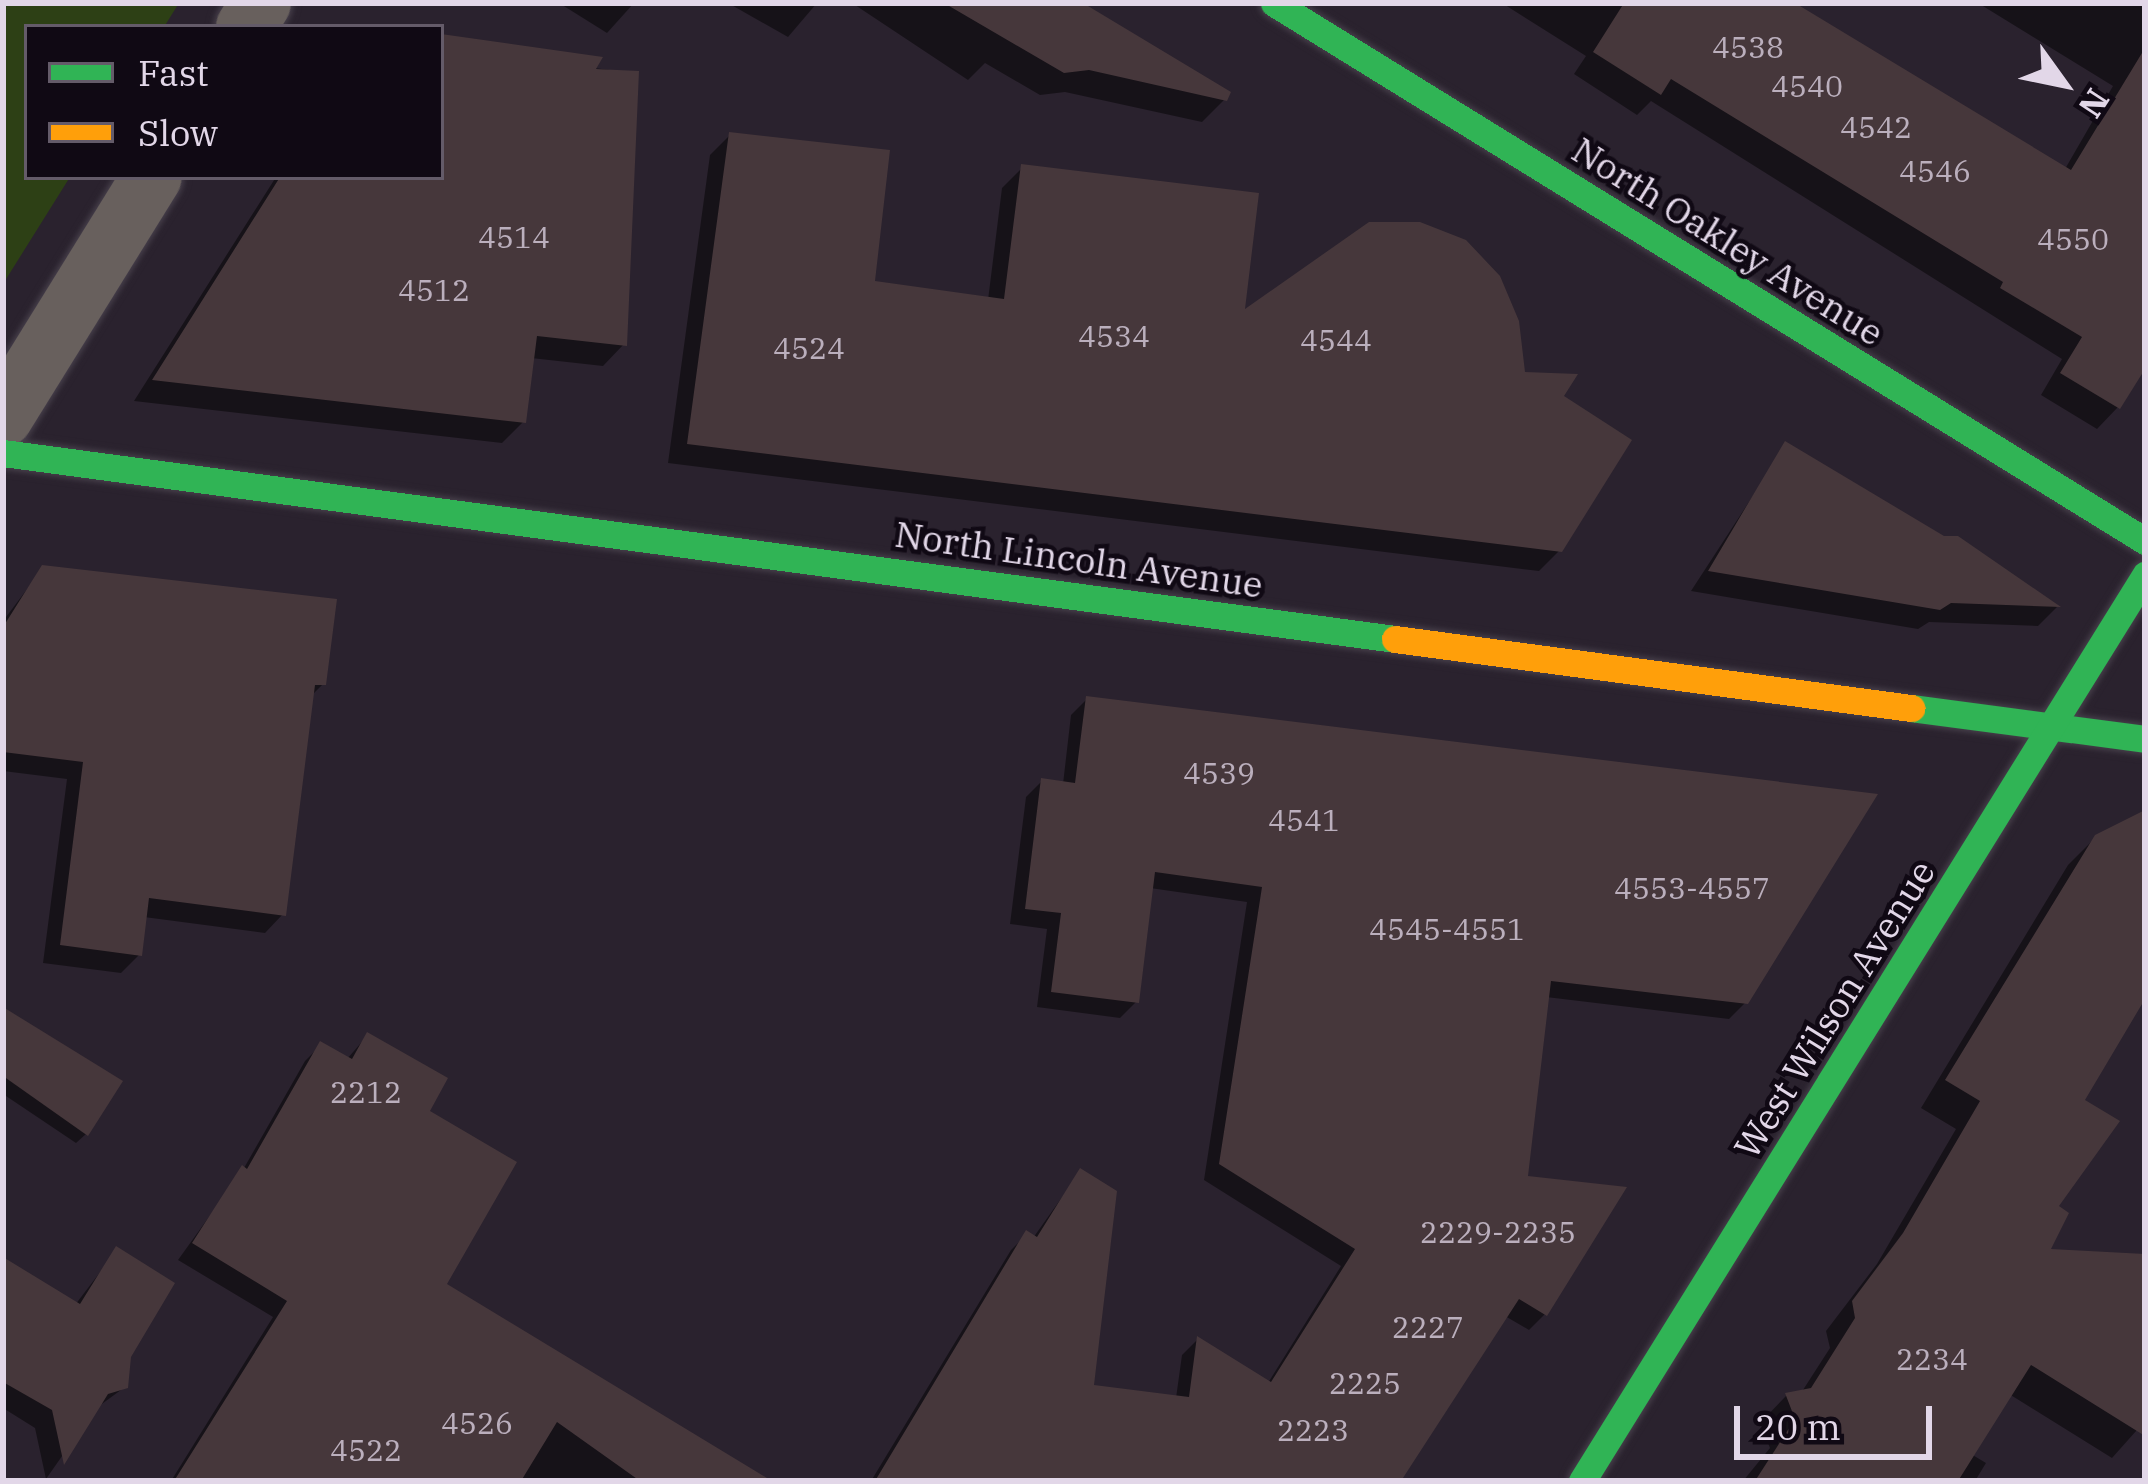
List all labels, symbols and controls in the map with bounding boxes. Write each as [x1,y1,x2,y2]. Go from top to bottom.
legend [24,24,444,180]
north arrow [2004,24,2124,144]
house number: 4538 [1712,29,1784,65]
text: Fast [138,49,209,96]
house number: 4540 [1771,68,1843,104]
text: N [2069,81,2120,127]
text: Slow [138,109,218,156]
house number: 4542 [1840,109,1912,145]
street label: North Oakley Avenue [1565,128,1891,354]
house number: 4546 [1899,153,1971,189]
house number: 4514 [478,219,550,255]
house number: 4550 [2037,221,2109,257]
house number: 4512 [398,272,470,308]
house number: 4534 [1078,318,1150,354]
house number: 4544 [1300,322,1372,358]
house number: 4524 [773,330,845,366]
street label: North Lincoln Avenue [892,512,1266,606]
house number: 4539 [1183,755,1255,791]
house number: 4541 [1268,802,1340,838]
street label: West Wilson Avenue [1725,852,1943,1166]
house number: 4553-4557 [1614,870,1770,906]
house number: 4545-4551 [1369,911,1525,947]
house number: 2212 [330,1074,402,1110]
house number: 2229-2235 [1420,1214,1576,1250]
house number: 2227 [1392,1309,1464,1345]
house number: 2234 [1896,1341,1968,1377]
house number: 2225 [1329,1365,1401,1401]
scale bar [1740,1382,1938,1456]
text: 20 m [1755,1403,1841,1450]
house number: 4526 [441,1405,513,1441]
house number: 2223 [1277,1412,1349,1448]
house number: 4522 [330,1432,402,1468]

